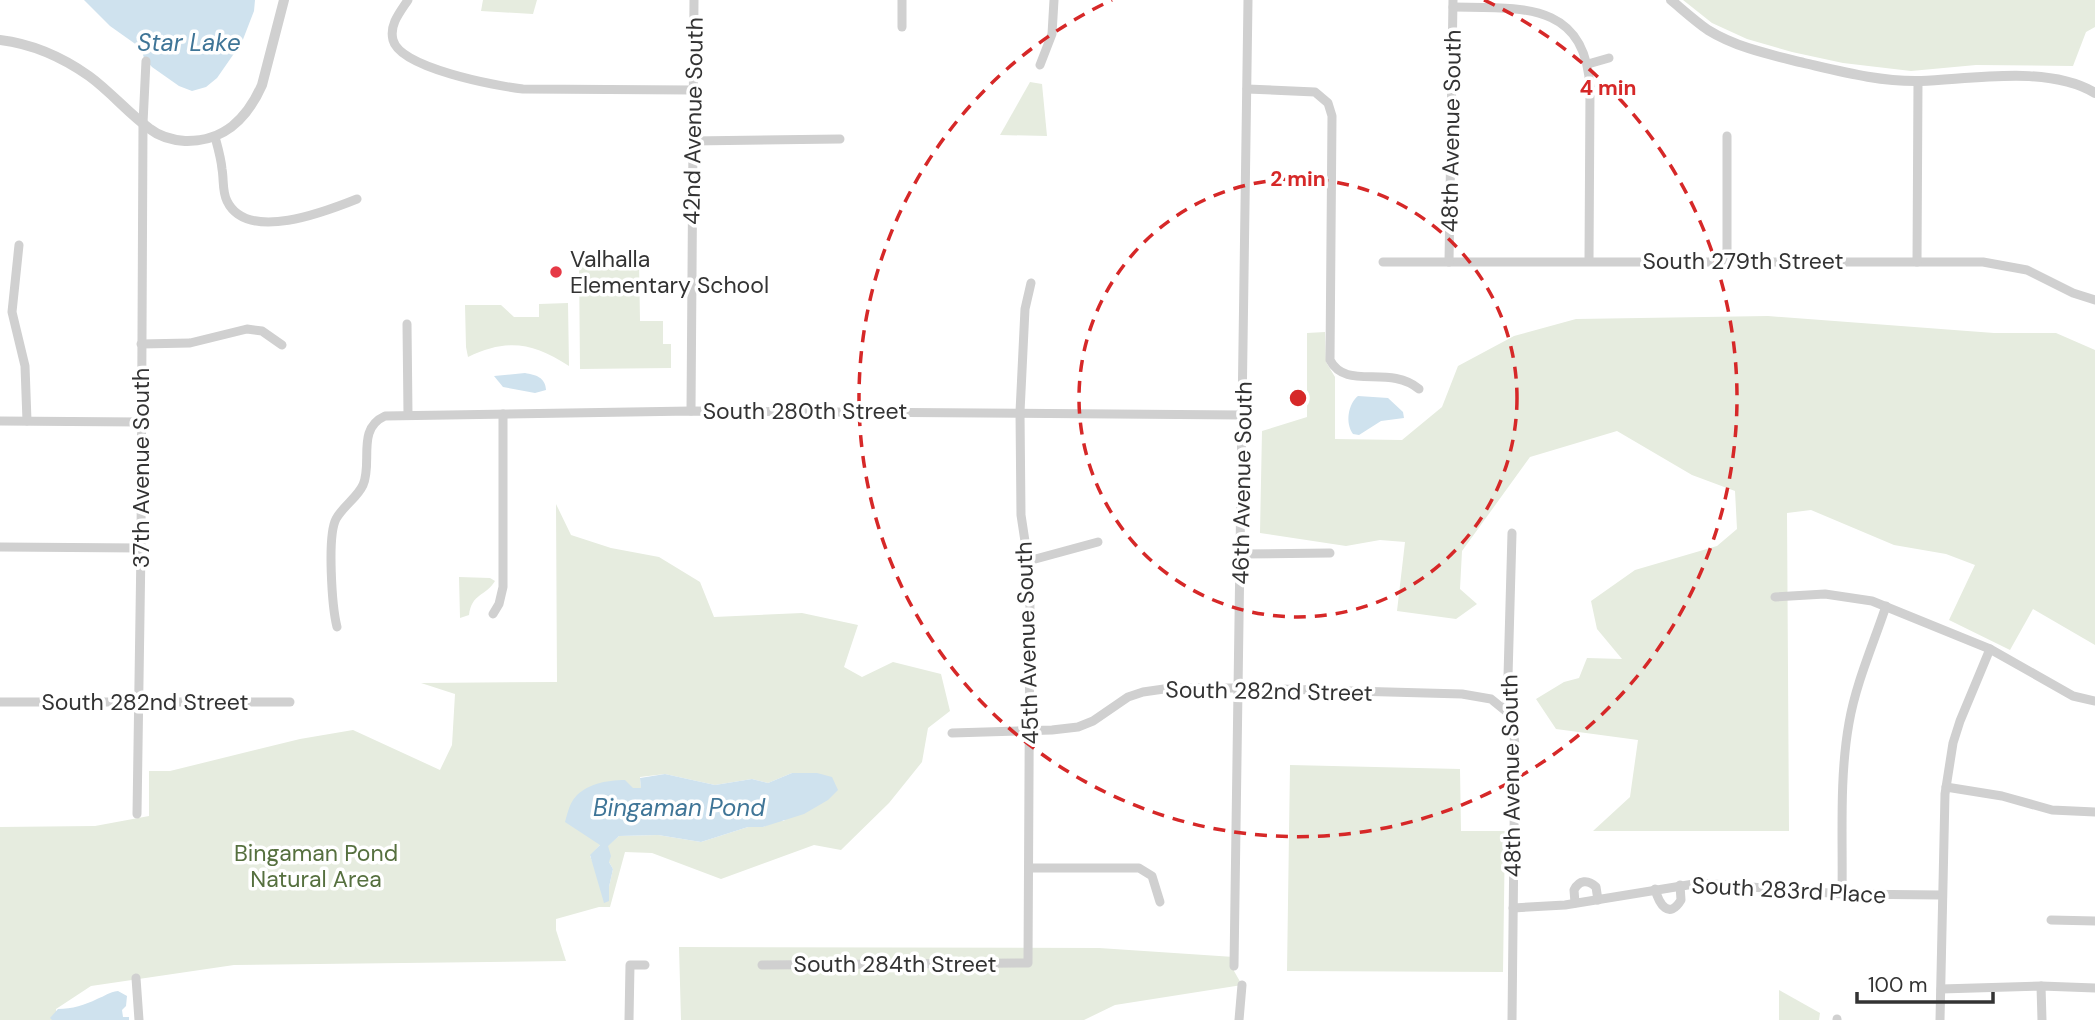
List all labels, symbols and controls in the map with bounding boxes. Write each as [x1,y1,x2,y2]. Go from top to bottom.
street label: 42nd Avenue South [676,17,710,225]
water label: Star Lake [137,27,241,58]
street label: 48th Avenue South [1434,29,1468,233]
text: 4 min [1579,74,1637,102]
text: 2 min [1270,165,1326,193]
place label: Valhalla Elementary School [570,244,769,300]
street label: South 279th Street [1642,246,1844,276]
marker: Valhalla Elementary School [548,264,564,280]
street label: 37th Avenue South [126,368,156,568]
street label: 46th Avenue South [1225,381,1259,585]
centre of rings [1286,386,1310,410]
street label: South 280th Street [703,396,907,426]
street label: 45th Avenue South [1008,541,1046,745]
street label: South 282nd Street [1165,674,1373,708]
street label: 48th Avenue South [1494,674,1528,878]
street label: South 282nd Street [41,687,249,717]
water label: Bingaman Pond [593,792,766,823]
park label: Bingaman Pond Natural Area [234,838,398,894]
street label: South 283rd Place [1691,870,1887,910]
street label: South 284th Street [794,949,996,979]
scale bar [1857,960,1994,1004]
text: 100 m [1868,971,1928,999]

